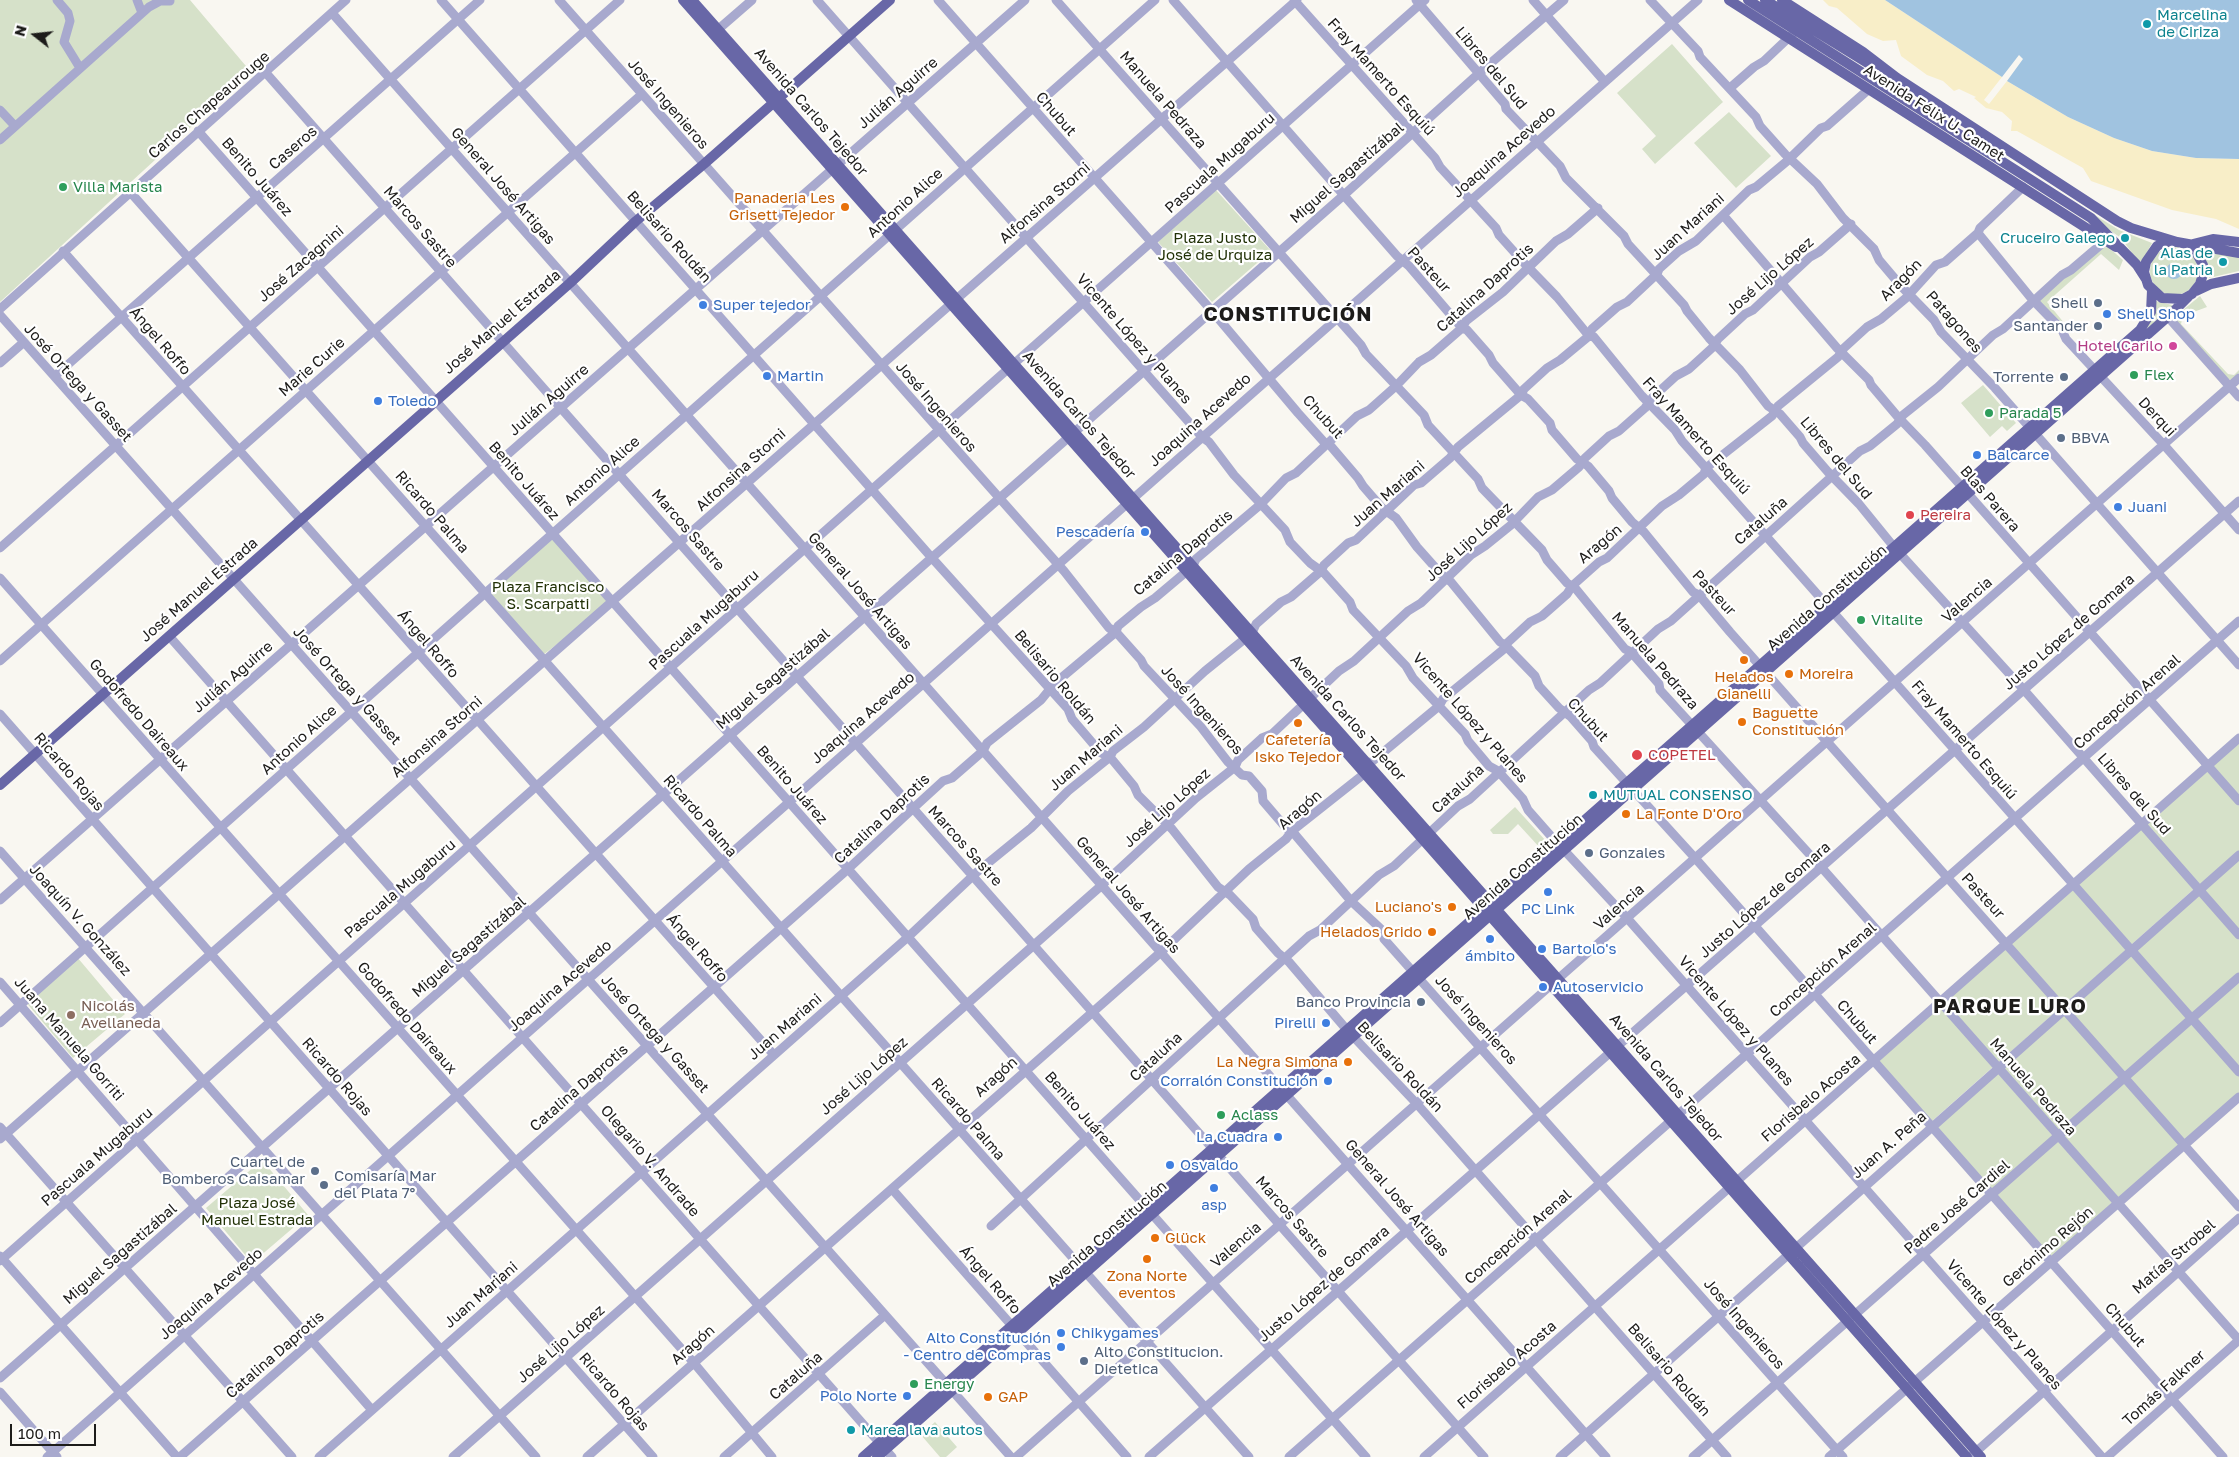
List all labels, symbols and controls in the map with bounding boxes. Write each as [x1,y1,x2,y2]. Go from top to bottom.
place label: Marcelina de Ciriza [2157,6,2227,41]
north arrow [10,10,60,60]
street label: Fray Mamerto Esquiú [1324,15,1438,139]
marker: Marcelina de Ciriza [2141,18,2153,30]
text: N [10,23,30,38]
street label: Libres del Sud [1451,23,1531,113]
street label: Avenida Carlos Tejedor [750,44,872,180]
street label: Carlos Chapeaurouge [145,47,273,163]
street label: Manuela Pedraza [1116,48,1210,152]
street label: Julián Aguirre [854,53,942,133]
street label: José Ingenieros [624,55,712,153]
street label: Avenida Félix U. Camet [1860,61,2008,165]
street label: Chubut [1032,88,1080,140]
street label: Joaquina Acevedo [1449,102,1559,202]
street label: Pascuala Mugaburu [1161,109,1279,217]
street label: Miguel Sagastizábal [1286,119,1408,227]
street label: Caseros [265,122,321,174]
street label: General José Artigas [447,124,559,248]
street label: Benito Juárez [218,134,296,220]
street label: Alfonsina Storni [996,159,1094,247]
street label: Antonio Alice [863,164,947,242]
place label: Villa Marista [73,178,163,196]
marker: Villa Marista [57,181,69,193]
street label: Marcos Sastre [380,182,460,272]
street label: Belisario Roldán [623,187,715,287]
place label: Panaderia Les Grisett Tejedor [729,189,835,224]
street label: Juan Mariani [1648,190,1728,264]
marker: Panaderia Les Grisett Tejedor [839,201,851,213]
street label: José Zacagnini [255,222,347,306]
park label: Plaza Justo José de Urquiza [1158,229,1272,264]
place label: Cruceiro Galego [2000,229,2115,247]
marker: Cruceiro Galego [2119,232,2131,244]
street label: José Lijo López [1723,233,1817,319]
street label: Catalina Daprotis [1433,240,1537,336]
street label: Pasteur [1404,243,1454,297]
place label: Alas de la Patria [2154,244,2213,279]
street label: Aragón [1876,255,1926,305]
marker: Alas de la Patria [2217,256,2229,268]
street label: José Manuel Estrada [440,266,564,378]
street label: Vicente López y Planes [1073,270,1195,408]
street label: Patagones [1922,287,1986,357]
place label: Shell [2051,294,2088,312]
place label: Super tejedor [713,296,811,314]
marker: Shell [2092,297,2104,309]
marker: Super tejedor [697,299,709,311]
street label: Ángel Roffo [125,303,195,379]
district label: CONSTITUCIÓN [1202,303,1374,327]
place label: Shell Shop [2117,305,2195,323]
marker: Shell Shop [2101,308,2113,320]
place label: Santander [2013,317,2088,335]
street label: José Ortega y Gasset [20,320,136,446]
marker: Santander [2092,320,2104,332]
street label: Marie Curie [275,333,349,401]
place label: Hotel Carilo [2077,337,2163,355]
marker: Hotel Carilo [2167,340,2179,352]
street label: Avenida Carlos Tejedor [1018,347,1140,483]
street label: José Ingenieros [892,358,980,456]
street label: Julián Aguirre [505,360,593,440]
place label: Flex [2144,366,2174,384]
place label: Martin [777,367,824,385]
place label: Torrente [1993,368,2054,386]
street label: Joaquina Acevedo [1145,369,1255,471]
marker: Flex [2128,369,2140,381]
marker: Martin [761,370,773,382]
marker: Torrente [2058,371,2070,383]
street label: Fray Mamerto Esquiú [1639,374,1753,498]
street label: Chubut [1299,391,1347,443]
place label: Toledo [388,392,437,410]
street label: Derqui [2134,394,2180,440]
marker: Toledo [372,395,384,407]
place label: Parada 5 [1999,404,2061,422]
marker: Parada 5 [1983,407,1995,419]
street label: Libres del Sud [1796,413,1876,503]
street label: Alfonsina Storni [692,425,790,515]
place label: BBVA [2071,429,2110,447]
street label: Antonio Alice [560,432,644,510]
marker: BBVA [2055,432,2067,444]
street label: Benito Juárez [485,438,563,524]
place label: Balcarce [1987,446,2049,464]
marker: Balcarce [1971,449,1983,461]
street label: Juan Mariani [1347,457,1429,531]
street label: Blas Parera [1956,462,2024,536]
street label: Ricardo Palma [391,467,473,557]
street label: Marcos Sastre [648,485,728,575]
street label: Cataluña [1731,493,1791,549]
street label: José Lijo López [1422,498,1516,586]
place label: Juani [2128,498,2167,516]
marker: Juani [2112,501,2124,513]
street label: Catalina Daprotis [1130,506,1236,600]
place label: Pereira [1920,506,1971,524]
marker: Pereira [1904,509,1916,521]
street label: Aragón [1574,520,1626,568]
place label: Pescadería [1056,523,1135,541]
marker: Pescadería [1139,526,1151,538]
street label: General José Artigas [804,529,916,653]
street label: José Manuel Estrada [137,534,261,646]
street label: Avenida Constitución [1764,541,1890,655]
street label: Pascuala Mugaburu [645,566,763,674]
street label: Pasteur [1688,566,1740,620]
street label: Justo López de Gomara [2000,570,2138,694]
street label: Valencia [1938,573,1996,627]
park label: Plaza Francisco S. Scarpatti [492,578,604,613]
street label: Ángel Roffo [393,606,463,682]
street label: Manuela Pedraza [1608,609,1702,713]
place label: Vitalite [1871,611,1923,629]
marker: Vitalite [1855,614,1867,626]
street label: José Ortega y Gasset [289,623,405,749]
street label: Miguel Sagastizábal [712,625,834,733]
street label: Belisario Roldán [1010,626,1100,728]
street label: Julián Aguirre [189,637,277,717]
street label: Vicente López y Planes [1409,649,1531,787]
street label: Avenida Carlos Tejedor [1286,651,1410,785]
street label: Concepción Arenal [2070,651,2184,753]
marker: Helados Gianelli [1738,654,1750,666]
street label: Godofredo Daireaux [85,655,193,775]
street label: José Ingenieros [1157,662,1247,758]
place label: Moreira [1799,665,1853,683]
street label: Joaquina Acevedo [808,668,918,768]
place label: Helados Gianelli [1714,668,1774,703]
marker: Moreira [1783,668,1795,680]
street label: Fray Mamerto Esquiú [1907,677,2021,803]
street label: Alfonsina Storni [388,693,486,781]
street label: Chubut [1564,694,1612,746]
street label: Antonio Alice [257,701,341,779]
place label: Baguette Constitución [1752,704,1844,739]
marker: Baguette Constitución [1736,716,1748,728]
marker: Cafetería Isko Tejedor [1292,717,1304,729]
street label: Juan Mariani [1045,721,1127,795]
street label: Ricardo Rojas [30,729,108,815]
place label: Cafetería Isko Tejedor [1254,731,1342,766]
street label: Benito Juárez [753,742,831,828]
place label: COPETEL [1648,746,1715,764]
marker: COPETEL [1630,748,1644,762]
street label: Libres del Sud [2094,750,2174,838]
street label: Cataluña [1428,761,1488,817]
street label: José Lijo López [1120,764,1214,852]
street label: Catalina Daprotis [830,770,934,868]
street label: Ricardo Palma [659,771,741,861]
street label: Aragón [1275,786,1325,834]
place label: MUTUAL CONSENSO [1603,786,1753,804]
marker: MUTUAL CONSENSO [1587,789,1599,801]
street label: Marcos Sastre [924,802,1006,890]
place label: La Fonte D'Oro [1636,805,1742,823]
marker: La Fonte D'Oro [1620,808,1632,820]
street label: Avenida Constitución [1460,810,1586,924]
street label: General José Artigas [1072,833,1184,957]
street label: Pascuala Mugaburu [341,836,459,942]
street label: Justo López de Gomara [1696,838,1834,962]
place label: Gonzales [1599,844,1665,862]
marker: Gonzales [1583,847,1595,859]
street label: Joaquín V. González [25,861,135,979]
street label: Pasteur [1958,869,2008,923]
street label: Valencia [1590,880,1648,934]
marker: PC Link [1542,886,1554,898]
street label: Miguel Sagastizábal [408,893,530,1001]
place label: Luciano's [1375,898,1442,916]
place label: PC Link [1521,900,1575,918]
marker: Luciano's [1446,901,1458,913]
street label: Ángel Roffo [662,910,732,986]
street label: Concepción Arenal [1766,919,1880,1021]
place label: Helados Grido [1320,923,1422,941]
marker: Helados Grido [1426,926,1438,938]
marker: ámbito [1484,933,1496,945]
street label: Joaquina Acevedo [505,936,615,1036]
place label: Bartolo's [1552,940,1616,958]
marker: Bartolo's [1536,943,1548,955]
place label: ámbito [1465,947,1515,965]
street label: Vicente López y Planes [1675,952,1797,1090]
street label: Godofredo Daireaux [353,958,461,1078]
street label: José Ortega y Gasset [597,971,713,1097]
street label: José Ingenieros [1431,972,1521,1068]
street label: Juana Manuela Gorriti [10,973,128,1105]
place label: Autoservicio [1553,978,1643,996]
marker: Autoservicio [1537,981,1549,993]
street label: Juan Mariani [744,990,826,1064]
place label: Banco Provincia [1296,993,1411,1011]
district label: PARQUE LURO [1932,995,2088,1019]
marker: Banco Provincia [1415,996,1427,1008]
street label: Chubut [1833,996,1881,1048]
place label: Nicolás Avellaneda [81,997,161,1032]
marker: Nicolás Avellaneda [65,1009,77,1021]
street label: Avenida Carlos Tejedor [1605,1010,1727,1146]
place label: Pirelli [1274,1014,1316,1032]
marker: Pirelli [1320,1017,1332,1029]
street label: Belisario Roldán [1353,1018,1447,1116]
street label: Cataluña [1126,1029,1186,1085]
street label: José Lijo López [817,1033,911,1119]
street label: Ricardo Rojas [298,1034,376,1120]
street label: Manuela Pedraza [1986,1035,2080,1139]
street label: Catalina Daprotis [526,1040,632,1136]
street label: Florisbelo Acosta [1758,1050,1864,1146]
street label: Aragón [971,1053,1021,1101]
place label: La Negra Simona [1216,1053,1338,1071]
marker: La Negra Simona [1342,1056,1354,1068]
street label: Benito Juárez [1041,1068,1119,1154]
place label: Corralón Constitución [1160,1072,1318,1090]
street label: Ricardo Palma [927,1074,1009,1164]
marker: Corralón Constitución [1322,1075,1334,1087]
street label: Olegario V. Andrade [597,1102,703,1220]
street label: Pascuala Mugaburu [38,1104,156,1210]
place label: Aclass [1231,1106,1278,1124]
street label: Juan A. Peña [1848,1108,1930,1182]
marker: Aclass [1215,1109,1227,1121]
place label: La Cuadra [1196,1128,1268,1146]
marker: La Cuadra [1272,1131,1284,1143]
street label: General José Artigas [1341,1136,1453,1260]
place label: Cuartel de Bomberos Caisamar [162,1153,305,1188]
place label: Osvaldo [1180,1156,1238,1174]
street label: Padre José Cardiel [1900,1156,2014,1258]
marker: Osvaldo [1164,1159,1176,1171]
marker: Cuartel de Bomberos Caisamar [309,1165,321,1177]
place label: Comisaría Mar del Plata 7° [334,1167,436,1202]
street label: Marcos Sastre [1252,1172,1332,1262]
street label: Avenida Constitución [1044,1177,1170,1291]
marker: Comisaría Mar del Plata 7° [318,1179,330,1191]
marker: asp [1208,1182,1220,1194]
street label: Concepción Arenal [1461,1186,1575,1288]
park label: Plaza José Manuel Estrada [201,1194,313,1229]
place label: asp [1201,1196,1227,1214]
street label: Miguel Sagastizábal [59,1200,181,1308]
street label: Gerónimo Rejón [1999,1203,2097,1291]
street label: Matías Strobel [2129,1216,2219,1298]
street label: Valencia [1207,1218,1265,1272]
street label: Justo López de Gomara [1255,1222,1393,1346]
place label: Glück [1165,1229,1206,1247]
marker: Glück [1149,1232,1161,1244]
street label: Ángel Roffo [955,1242,1025,1318]
street label: Joaquina Acevedo [156,1244,266,1344]
marker: Zona Norte eventos [1141,1253,1153,1265]
street label: Vicente López y Planes [1943,1256,2065,1394]
street label: Juan Mariani [440,1258,522,1332]
place label: Zona Norte eventos [1107,1267,1187,1302]
street label: José Ingenieros [1700,1275,1788,1373]
street label: Chubut [2101,1299,2149,1351]
street label: José Lijo López [514,1301,608,1387]
street label: Catalina Daprotis [222,1307,328,1403]
street label: Florisbelo Acosta [1454,1317,1560,1413]
street label: Belisario Roldán [1624,1320,1714,1420]
street label: Aragón [668,1321,718,1369]
place label: Chikygames [1071,1324,1159,1342]
marker: Chikygames [1055,1327,1067,1339]
place label: Alto Constitución - Centro de Compras [904,1329,1051,1364]
marker: Alto Constitución - Centro de Compras [1055,1341,1067,1353]
place label: Alto Constitucion. Dietetica [1094,1343,1223,1378]
street label: Tomás Falkner [2119,1346,2209,1430]
street label: Cataluña [766,1348,826,1404]
street label: Ricardo Rojas [575,1349,653,1435]
marker: Alto Constitucion. Dietetica [1078,1355,1090,1367]
place label: Energy [924,1375,974,1393]
marker: Energy [908,1378,920,1390]
place label: Polo Norte [820,1387,897,1405]
place label: GAP [998,1388,1028,1406]
marker: Polo Norte [901,1390,913,1402]
marker: GAP [982,1391,994,1403]
scale bar [12,1414,99,1446]
place label: Marea lava autos [861,1421,983,1439]
text: 100 m [18,1424,61,1442]
marker: Marea lava autos [845,1424,857,1436]

